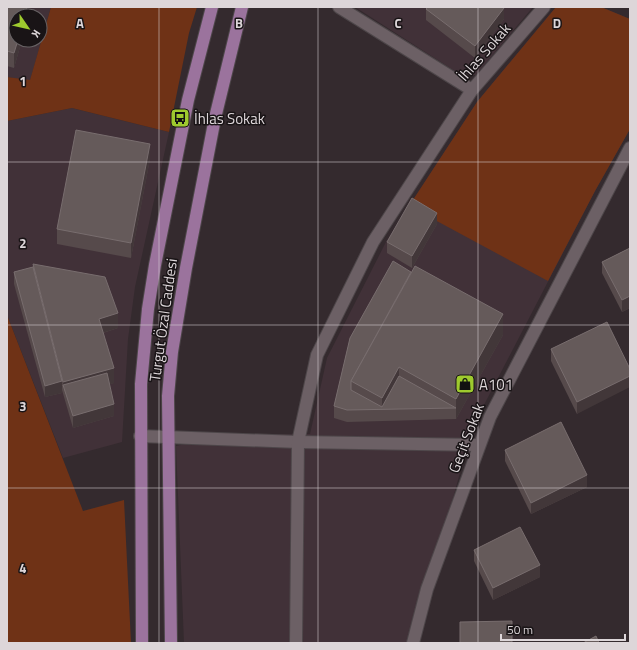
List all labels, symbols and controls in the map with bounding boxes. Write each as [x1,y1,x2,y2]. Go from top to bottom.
north arrow [8,8,48,48]
text: A [76,13,84,33]
text: B [235,13,243,33]
text: C [394,13,402,33]
text: D [553,13,561,33]
street label: İhlas Sokak [452,18,516,86]
text: K [28,26,45,41]
text: 1 [19,71,27,91]
bus stop icon: İhlas Sokak [169,107,191,129]
place label: İhlas Sokak [194,107,265,130]
text: 2 [19,233,27,253]
street label: Turgut Özal Caddesi [143,257,183,383]
shop icon: A101 [454,373,476,395]
place label: A101 [479,373,513,396]
text: 3 [19,396,27,416]
street label: Geçit Sokak [442,400,490,476]
text: 4 [19,558,27,578]
scale bar [501,616,625,642]
text: 50 m [507,620,533,639]

